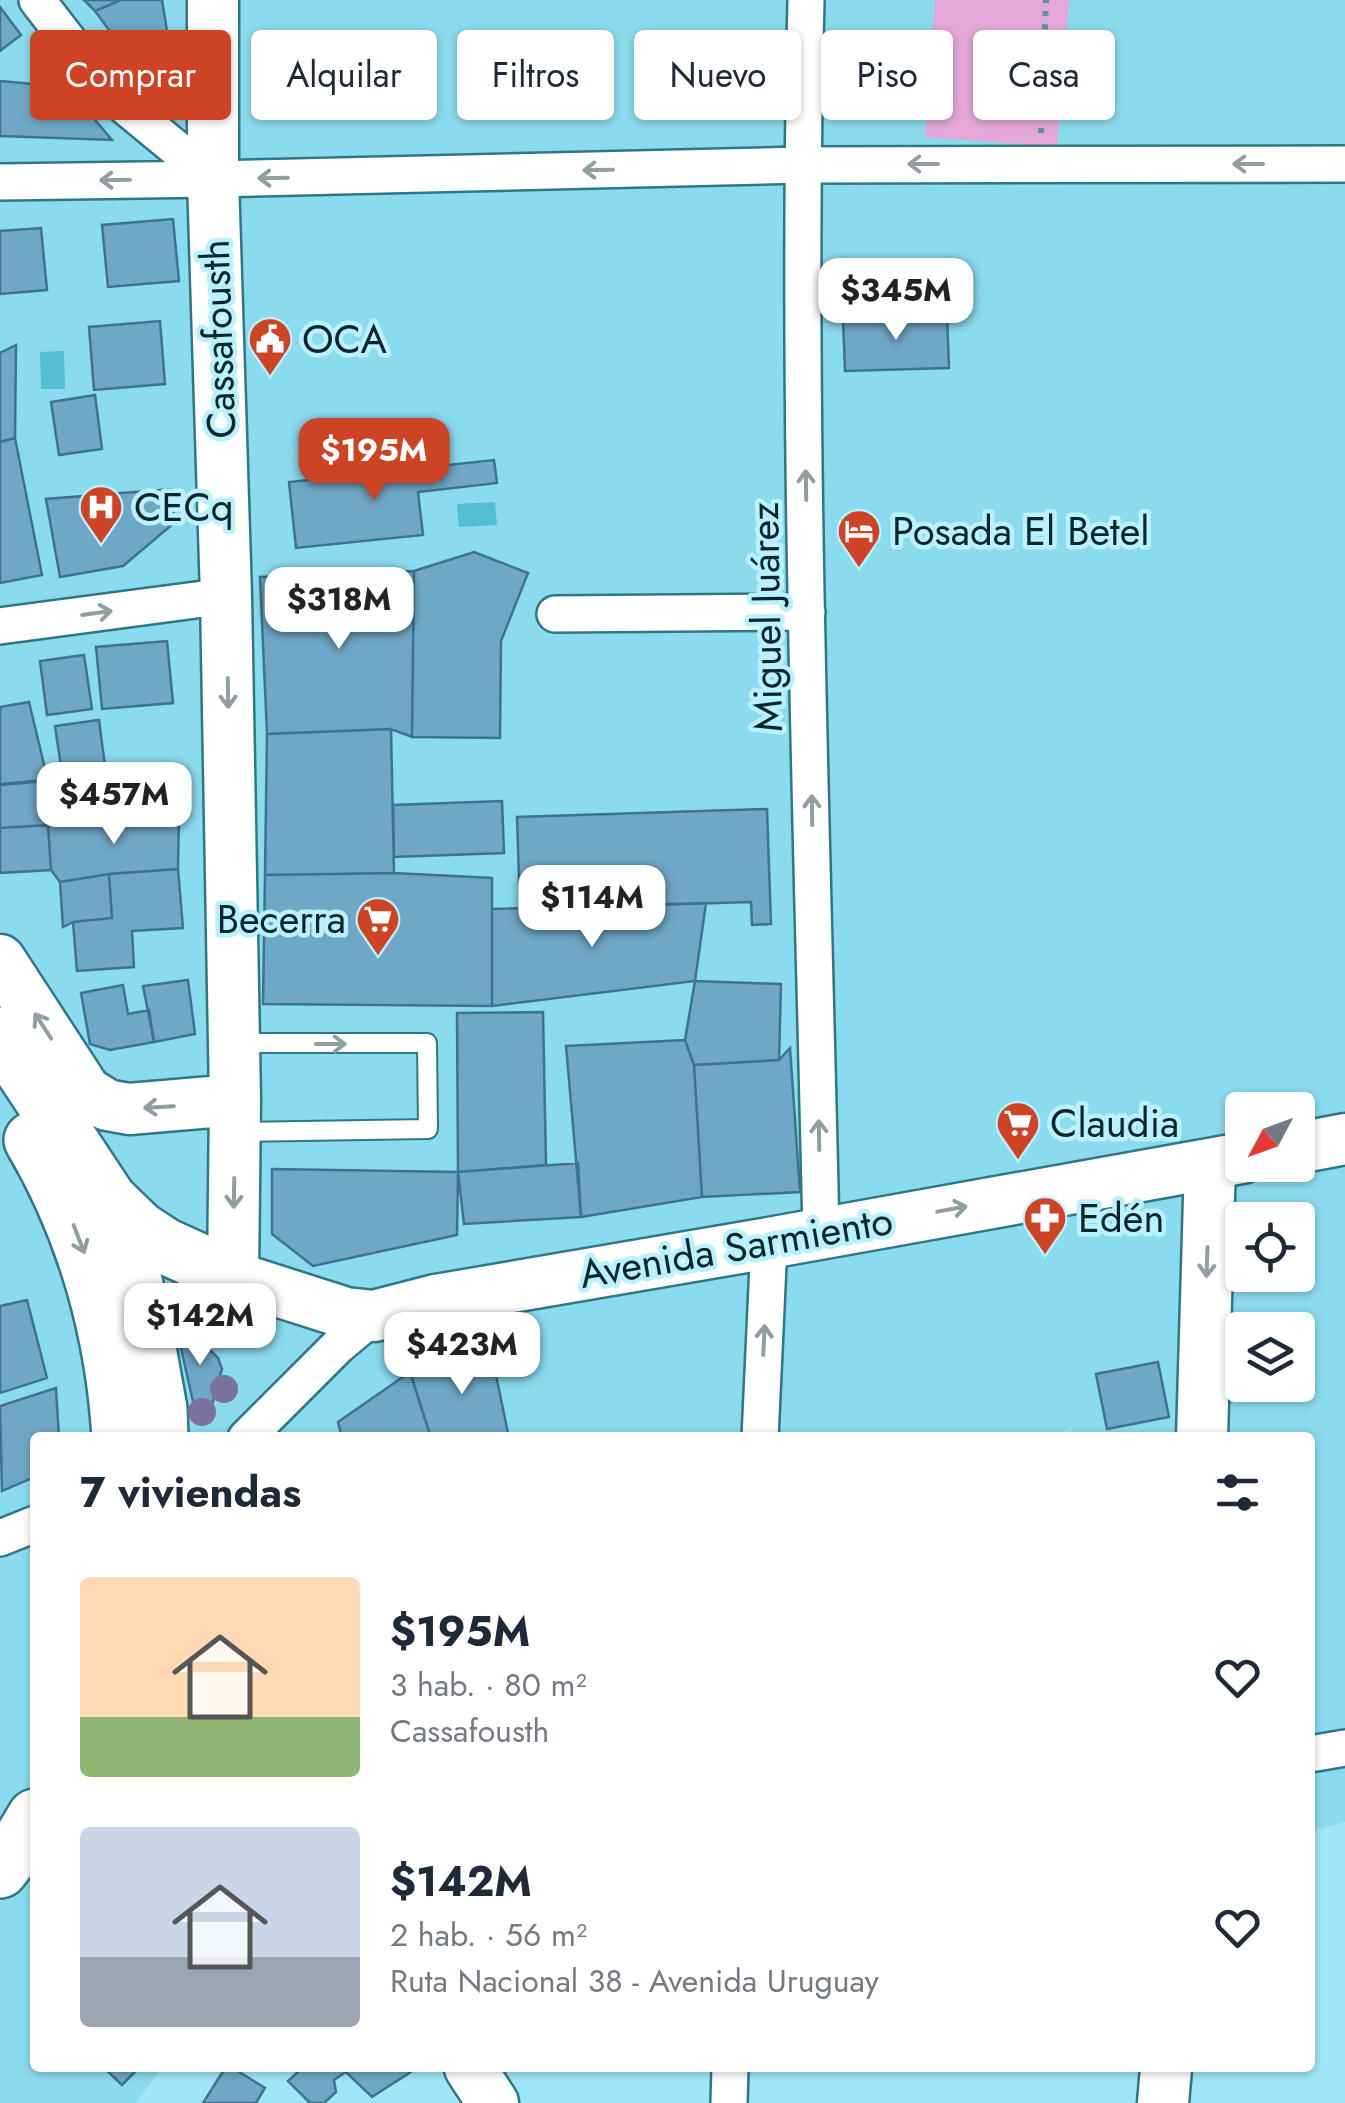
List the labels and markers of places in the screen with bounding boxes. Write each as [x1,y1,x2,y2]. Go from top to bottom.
pin: $345M [826,258,966,343]
place label: OCA [302,310,387,368]
public building icon: OCA [247,316,293,377]
pin: $195M [304,418,444,503]
place label: CECq [134,478,234,536]
hospital icon: CECq [78,484,124,545]
place label: Posada El Betel [892,502,1149,560]
hotel icon: Posada El Betel [836,508,882,569]
pin: $318M [269,567,409,652]
pin: $457M [44,762,184,847]
pin: $114M [522,865,662,950]
place label: Becerra [217,890,346,948]
supermarket icon: Becerra [355,896,401,957]
place label: Claudia [1050,1094,1179,1152]
supermarket icon: Claudia [995,1100,1041,1161]
place label: Edén [1078,1189,1164,1247]
pharmacy icon: Edén [1022,1195,1068,1256]
pin: $142M [130,1283,270,1368]
pin: $423M [392,1312,532,1397]

